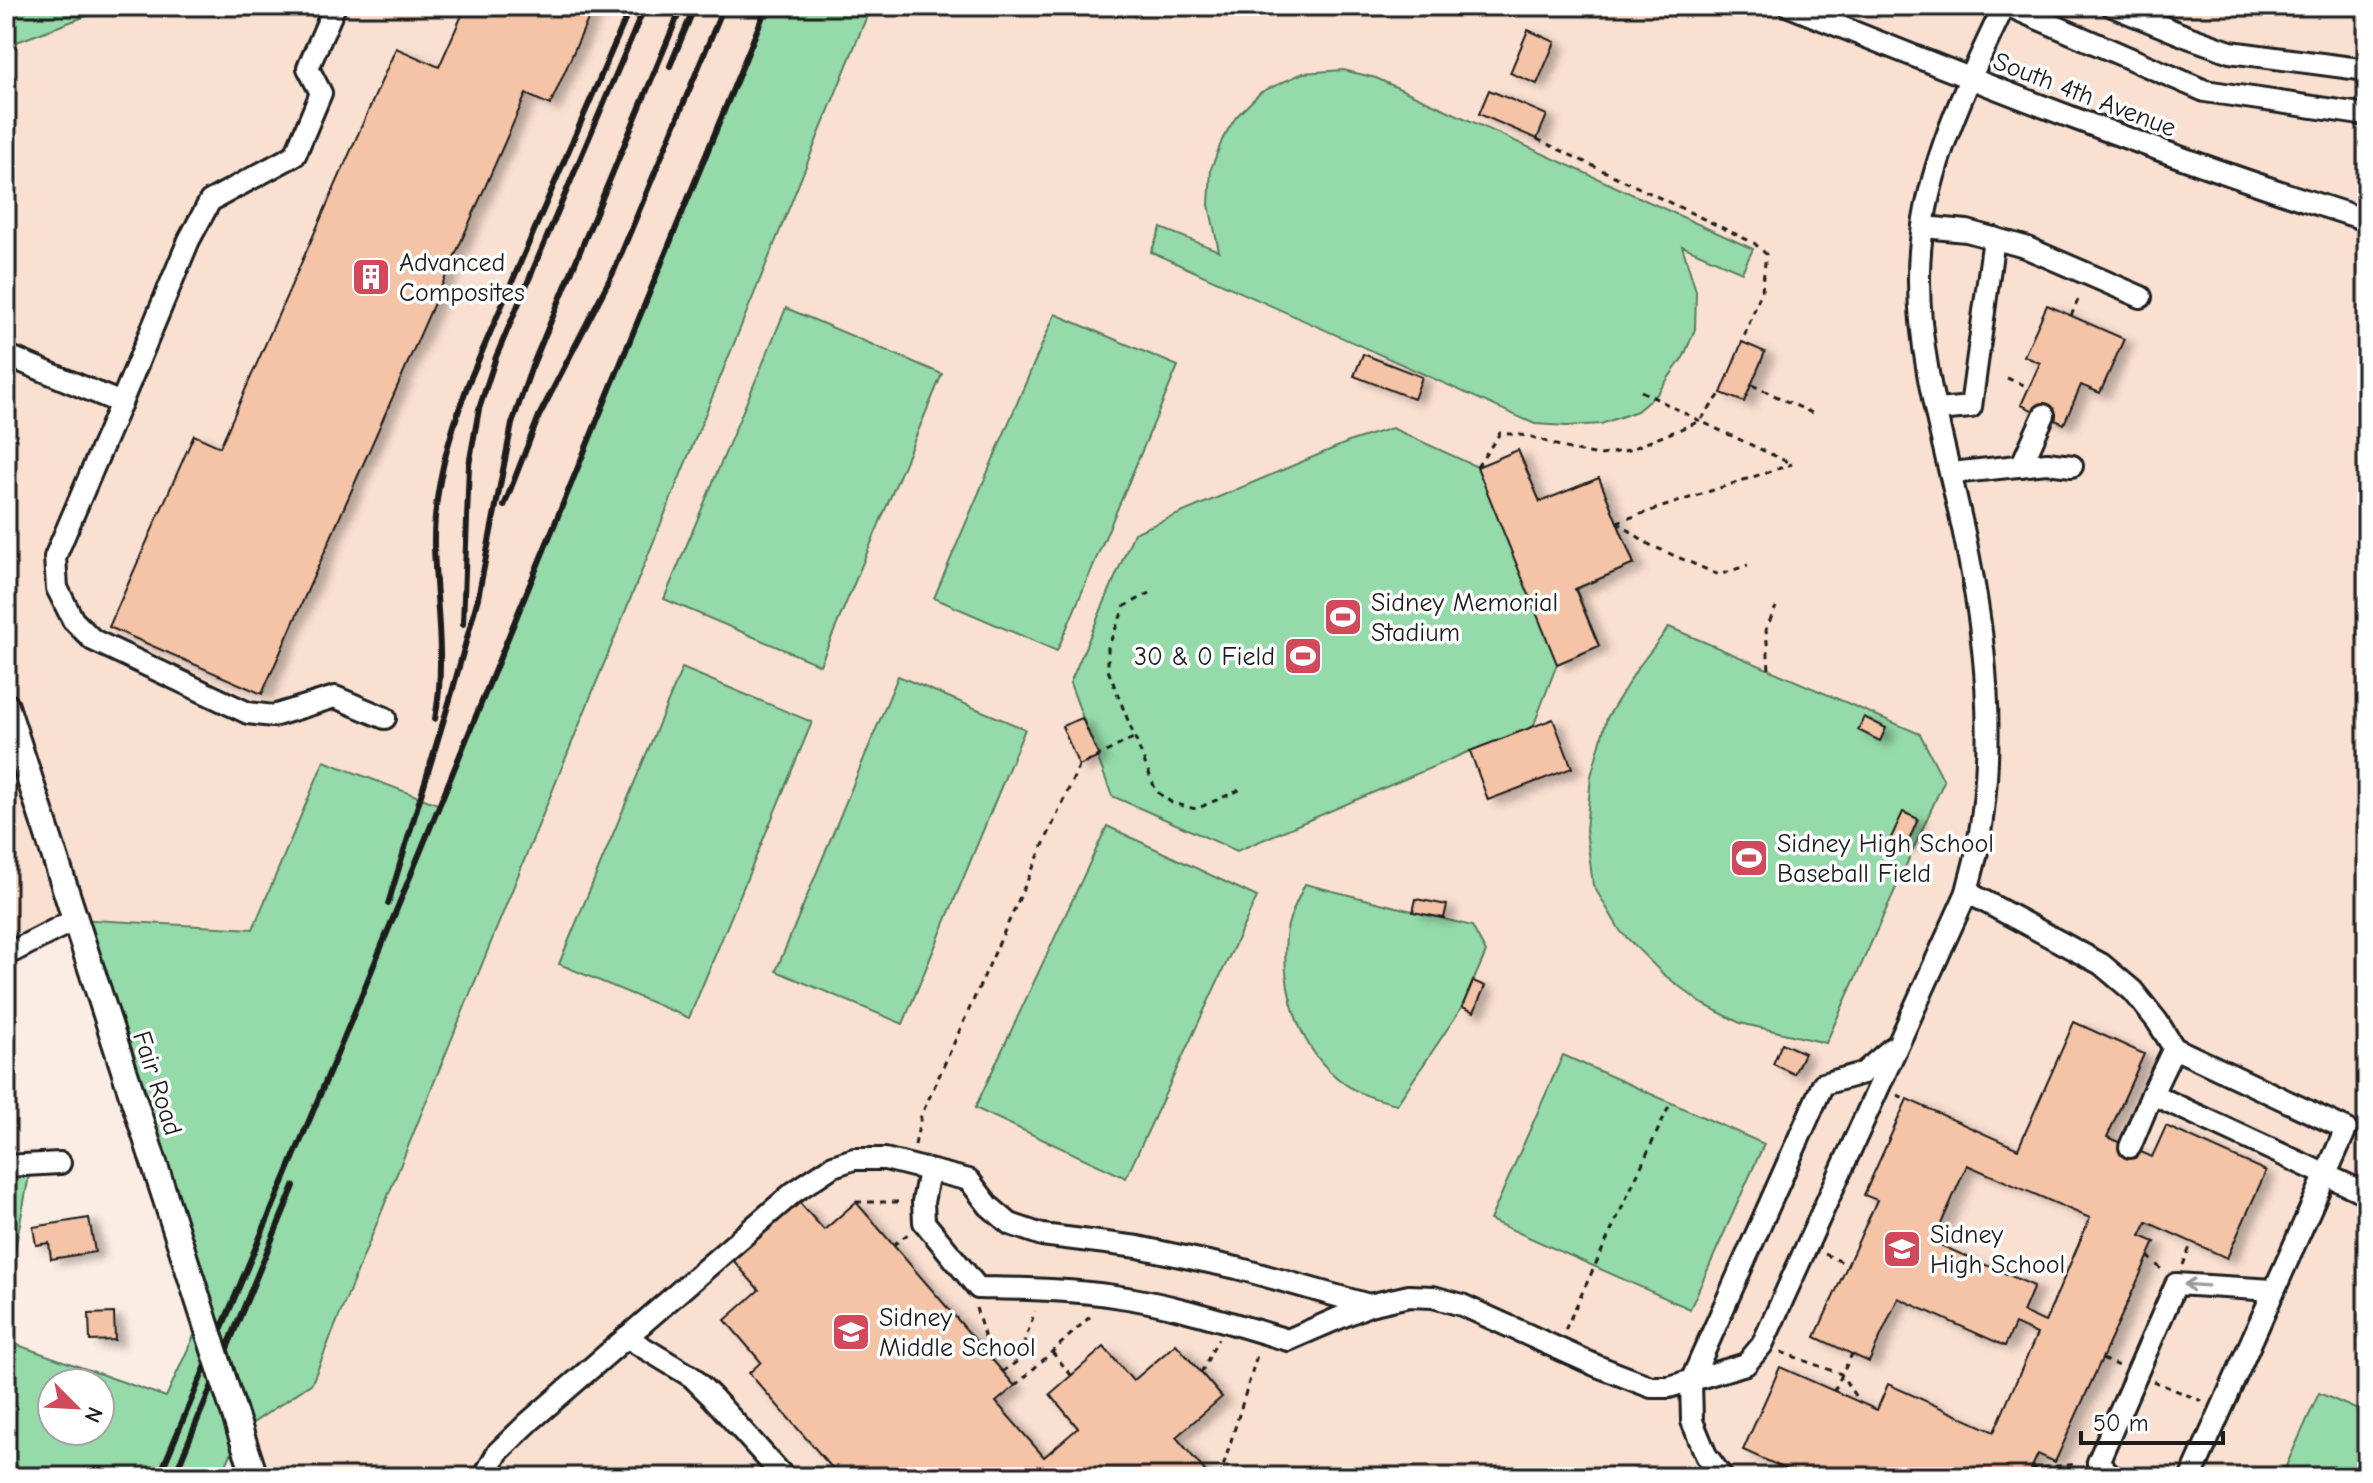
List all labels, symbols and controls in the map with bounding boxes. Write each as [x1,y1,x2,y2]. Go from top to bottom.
street label: South 4th Avenue [1989,46,2180,144]
place label: Advanced Composites [399,248,525,308]
building icon: Advanced Composites [350,256,392,298]
place label: Sidney Memorial Stadium [1371,588,1558,648]
sports icon: Sidney Memorial Stadium [1322,596,1364,638]
sports icon: 30 & 0 Field [1282,635,1324,677]
place label: 30 & 0 Field [1134,642,1275,672]
place label: Sidney High School Baseball Field [1777,829,1994,889]
sports icon: Sidney High School Baseball Field [1728,837,1770,879]
street label: Fair Road [126,1027,188,1139]
place label: Sidney High School [1930,1220,2065,1280]
school or university icon: Sidney High School [1881,1228,1923,1270]
one-way arrow [2183,1277,2210,1292]
place label: Sidney Middle School [879,1303,1036,1363]
school or university icon: Sidney Middle School [830,1311,872,1353]
north arrow [36,1367,116,1447]
scale bar [2081,1395,2223,1445]
text: N [79,1403,108,1427]
text: 50 m [2093,1409,2149,1437]

